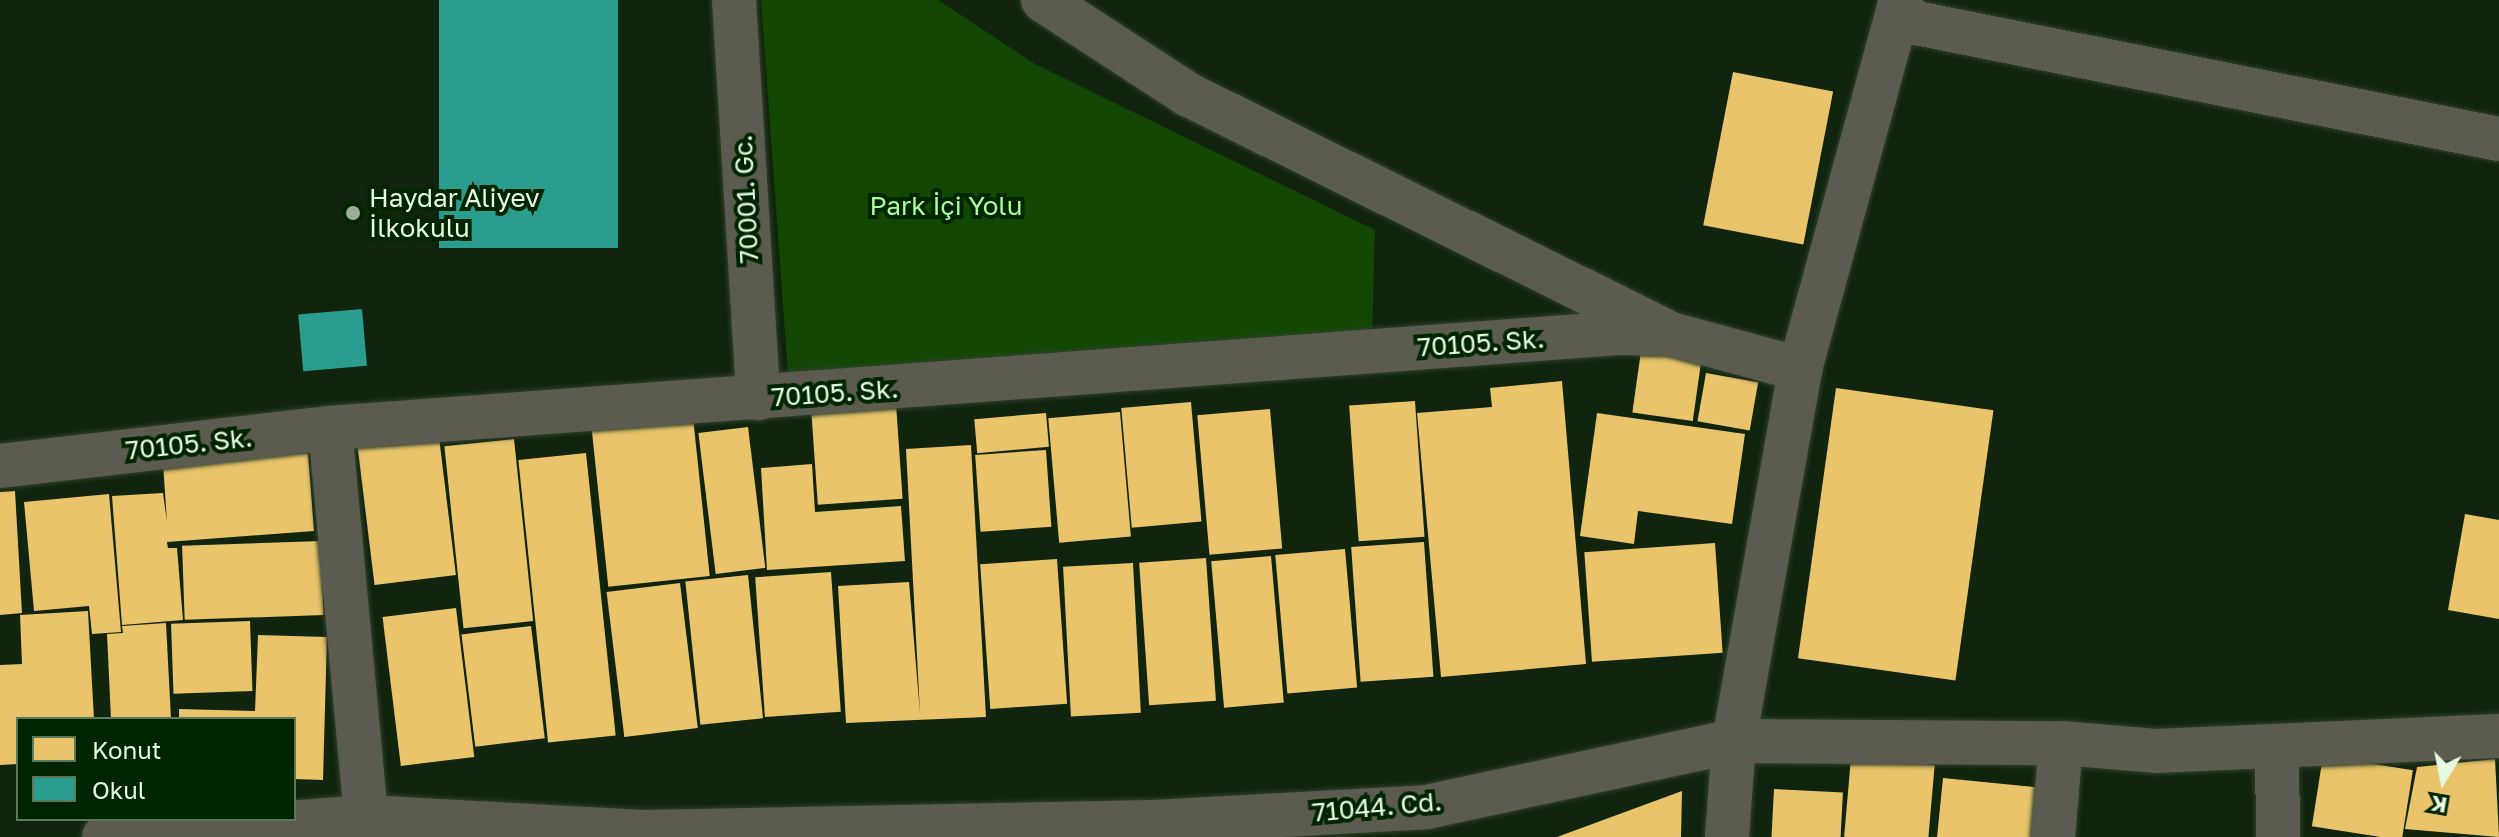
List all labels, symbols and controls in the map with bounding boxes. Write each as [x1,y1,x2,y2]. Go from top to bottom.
street label: 70001. Gc. [727,134,765,264]
place label: Haydar Aliyev İlkokulu [369,182,540,244]
park label: Park İçi Yolu [870,190,1022,222]
marker: Haydar Aliyev İlkokulu [344,204,362,222]
street label: 70105. Sk. [1416,323,1546,363]
street label: 70105. Sk. [770,373,900,413]
street label: 70105. Sk. [124,422,254,466]
legend [16,717,296,821]
text: Konut [92,735,161,764]
north arrow [2403,741,2483,821]
text: Okul [92,775,146,804]
street label: 71044. Cd. [1311,786,1443,828]
text: K [2429,790,2449,820]

